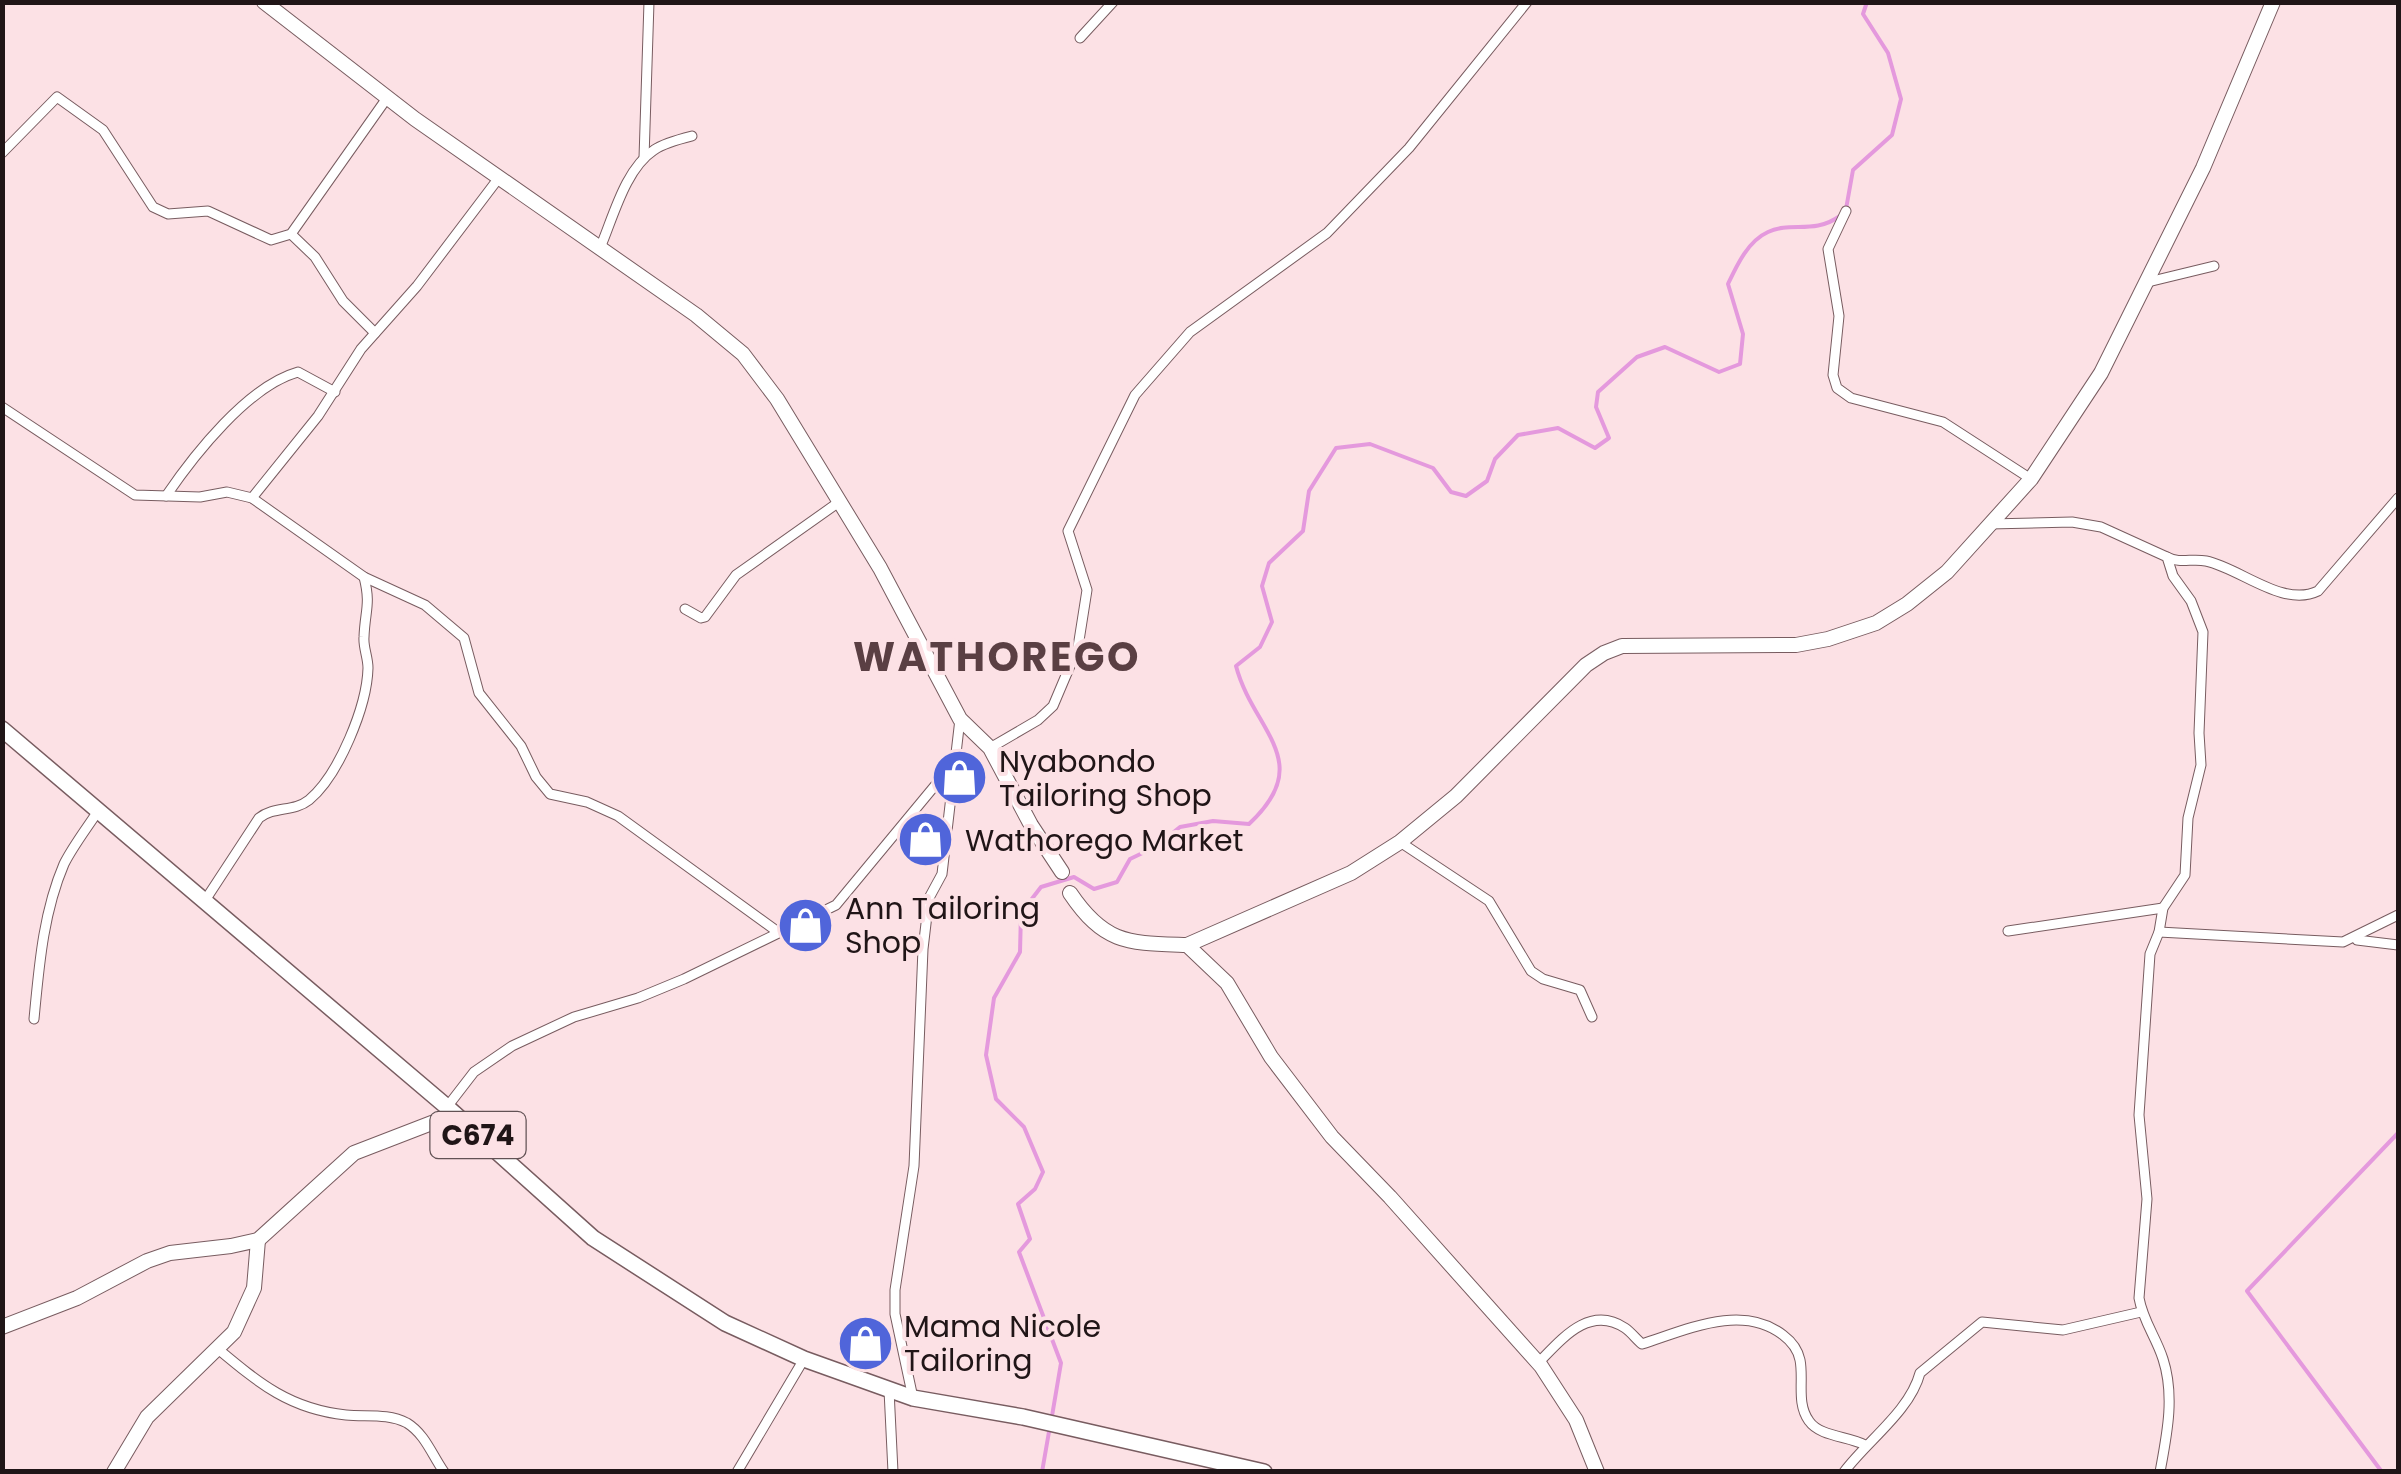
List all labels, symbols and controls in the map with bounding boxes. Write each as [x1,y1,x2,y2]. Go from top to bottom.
district label: WATHOREGO [853,629,1141,685]
place label: Nyabondo Tailoring Shop [999,740,1212,817]
shop icon: Nyabondo Tailoring Shop [930,748,990,808]
shop icon: Wathorego Market [896,810,956,870]
place label: Wathorego Market [965,819,1243,862]
place label: Ann Tailoring Shop [845,887,1040,964]
shop icon: Ann Tailoring Shop [776,895,836,955]
road number: C674 [430,1112,526,1158]
place label: Mama Nicole Tailoring [904,1305,1101,1382]
shop icon: Mama Nicole Tailoring [835,1313,895,1373]

